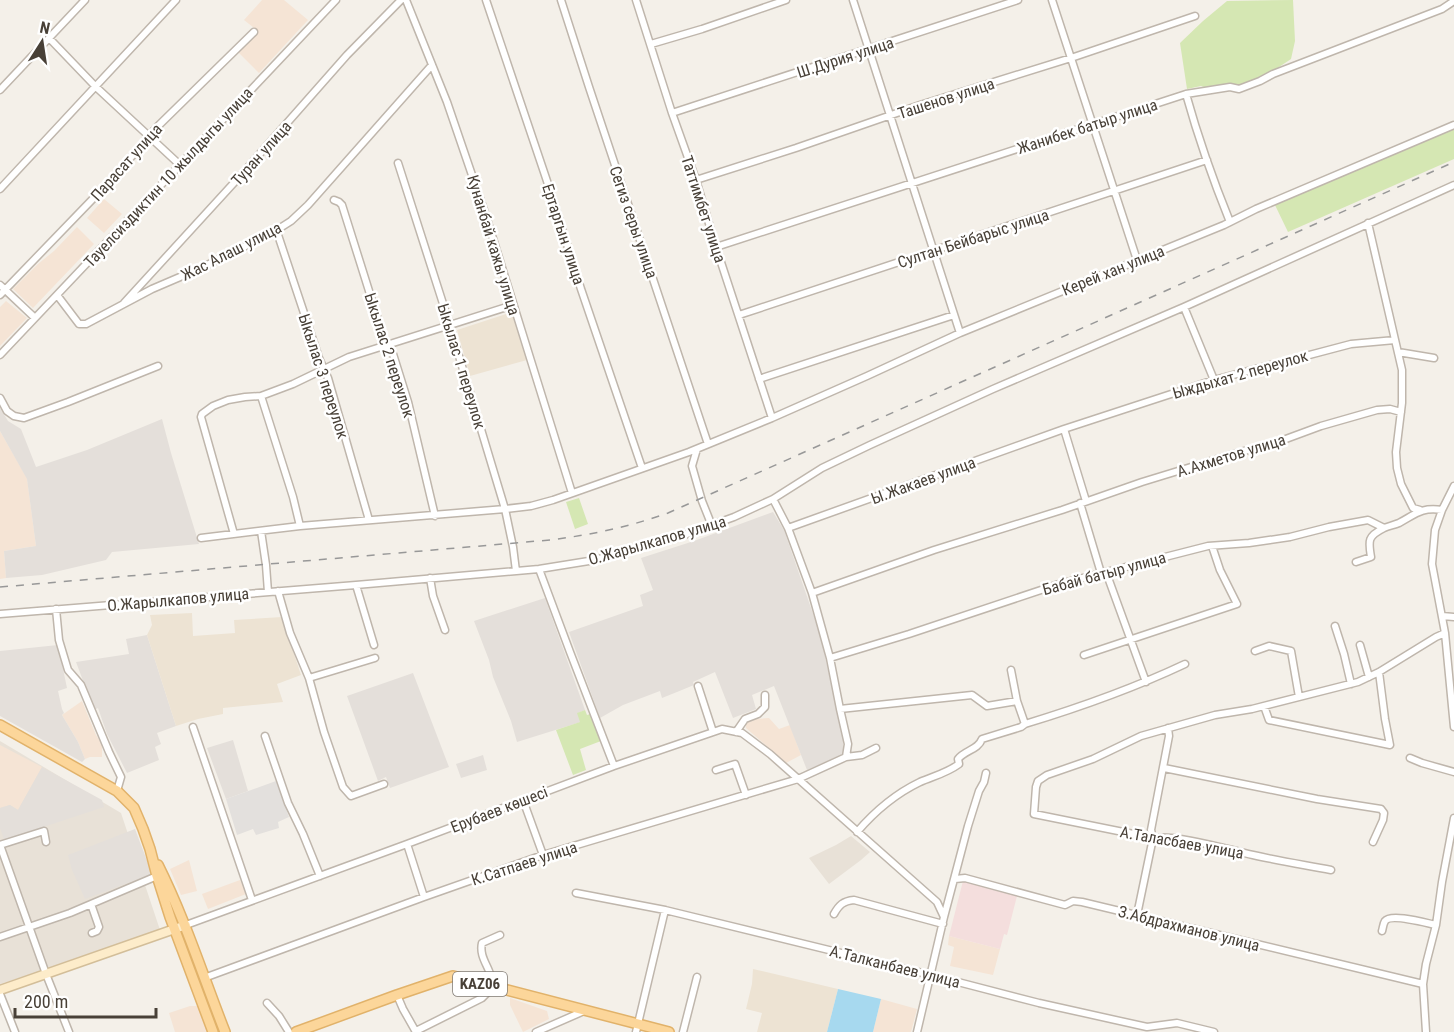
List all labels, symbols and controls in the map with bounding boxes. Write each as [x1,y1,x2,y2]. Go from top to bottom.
north arrow [12,12,72,72]
text: N [38,18,52,38]
street label: Ш.Дурия улица [794,33,896,82]
street label: Ташенов улица [895,74,997,123]
street label: Тауелсиздиктин 10 жылдыгы улица [80,84,257,271]
street label: Жанибек батыр улица [1015,95,1160,158]
street label: Туран улица [227,117,295,190]
street label: Парасат улица [87,120,166,205]
street label: Таттимбет улица [677,153,730,265]
street label: Сегиз серы улица [605,164,662,281]
street label: Кунанбай кажы улица [463,173,524,318]
street label: Ертаргын улица [538,181,589,287]
street label: Султан Бейбарыс улица [895,205,1051,272]
street label: Жас Алаш улица [178,218,285,285]
street label: Керей хан улица [1059,241,1167,300]
street label: Ыкылас 2 переулок [360,290,419,420]
street label: Ыкылас 1 переулок [433,301,490,432]
street label: Ыкылас 3 переулок [294,311,353,441]
street label: Ыждыхат 2 переулок [1170,346,1310,403]
street label: А.Ахметов улица [1175,430,1288,481]
street label: Ы.Жакаев улица [868,453,978,508]
street label: О.Жарылкапов улица [586,512,728,569]
street label: Бабай батыр улица [1040,548,1168,599]
street label: О.Жарылкапов улица [106,584,250,615]
street label: Ерубаев көшесі [448,782,550,837]
street label: А.Таласбаев улица [1119,822,1245,863]
street label: К.Сатпаев улица [469,837,580,890]
street label: З.Абдрахманов улица [1116,902,1262,955]
street label: А.Талканбаев улица [828,941,962,992]
road number: KАZ06 [453,972,507,996]
scale bar [15,981,156,1019]
text: 200 m [24,991,68,1012]

